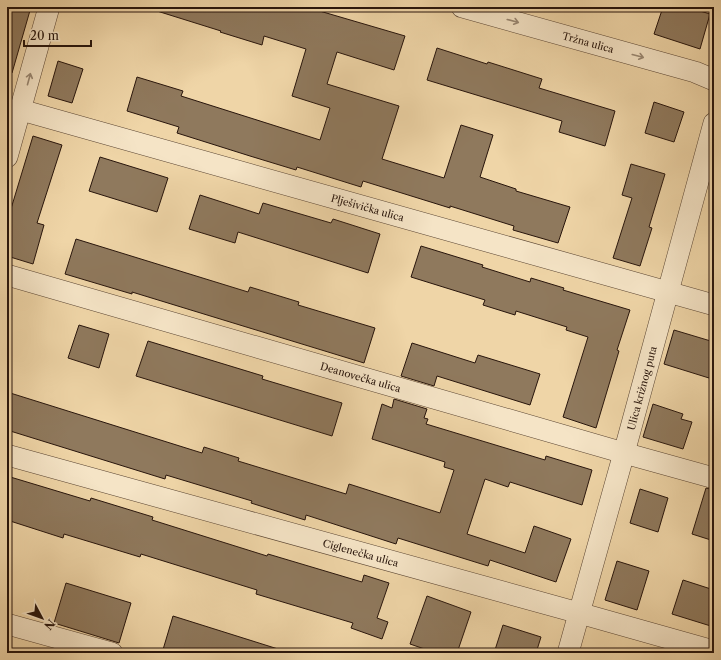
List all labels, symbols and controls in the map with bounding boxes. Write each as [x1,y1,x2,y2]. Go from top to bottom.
one-way arrow [506,18,519,25]
scale bar [24,22,91,48]
text: 20 m [30,28,59,43]
street label: Tržna ulica [561,29,616,56]
one-way arrow [631,53,644,60]
one-way arrow [26,73,33,86]
street label: Plješivička ulica [330,191,406,224]
street label: Ulica križnog puta [624,344,660,432]
street label: Deanovečka ulica [319,359,403,395]
street label: Ciglenečka ulica [321,536,401,570]
north arrow [22,598,62,638]
text: N [41,616,58,633]

